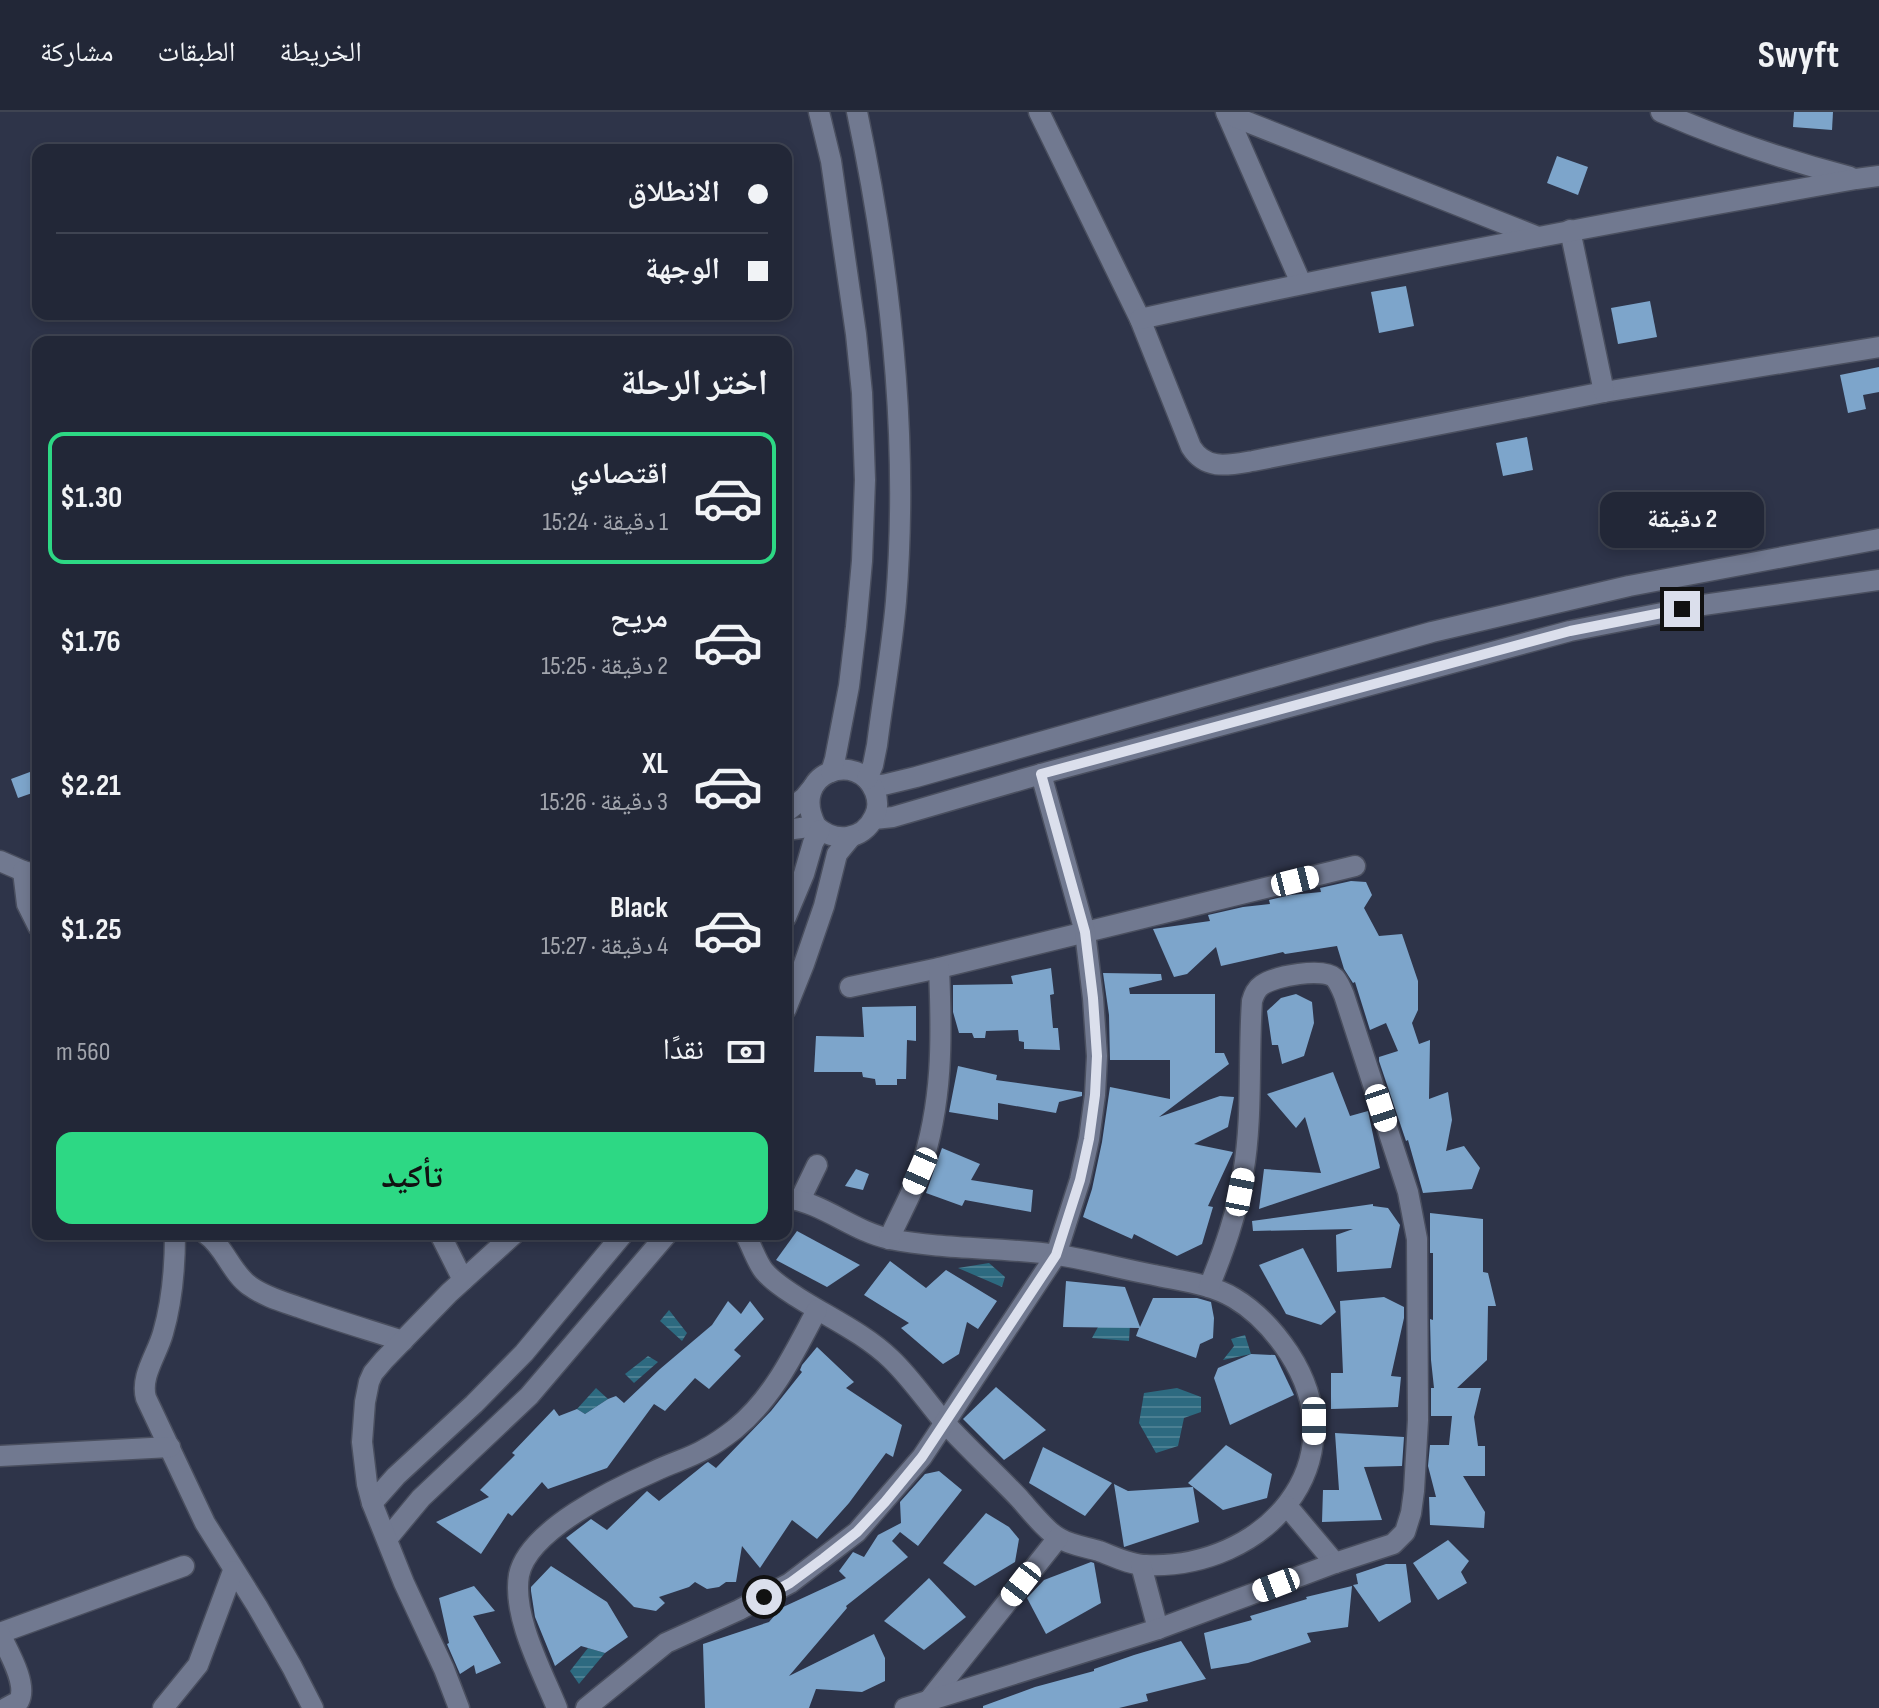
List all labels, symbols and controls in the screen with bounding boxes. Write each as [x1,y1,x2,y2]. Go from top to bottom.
text: Swyft [1758,33,1839,78]
text: مشاركة [40,36,114,69]
text: الطبقات [158,36,235,69]
text: الخريطة [279,36,362,69]
text: الانطلاق [627,174,720,210]
text: الوجهة [645,251,720,287]
text: اختر الرحلة [620,362,768,405]
text: اقتصادي [570,456,668,492]
icon: car [692,462,764,534]
text: $1.30 [60,480,122,516]
callout: 2 دقيقة [1600,493,1764,549]
text: 2 دقيقة [1647,504,1717,535]
text: 1 دقيقة · 15:24 [543,507,668,538]
route end [1664,591,1700,627]
text: مريح [610,600,668,636]
icon: car [692,606,764,678]
text: $1.76 [60,624,121,660]
text: 2 دقيقة · 15:25 [541,651,668,682]
text: XL [642,746,668,782]
icon: car [692,750,764,822]
text: $2.21 [60,768,121,804]
text: 3 دقيقة · 15:26 [540,787,668,818]
car [1269,864,1321,898]
text: Black [610,890,668,926]
icon: car [692,894,764,966]
text: $1.25 [60,912,122,948]
text: 4 دقيقة · 15:27 [541,931,668,962]
icon: cash [724,1030,768,1074]
text: نقدًا [663,1032,704,1068]
text: 560 m [56,1037,110,1068]
car [1362,1081,1400,1135]
button: تأكيد [56,1132,768,1224]
car [899,1144,941,1198]
car [1224,1166,1256,1218]
car [1302,1397,1326,1445]
car [997,1558,1045,1610]
car [1249,1565,1303,1605]
route start [746,1579,782,1615]

